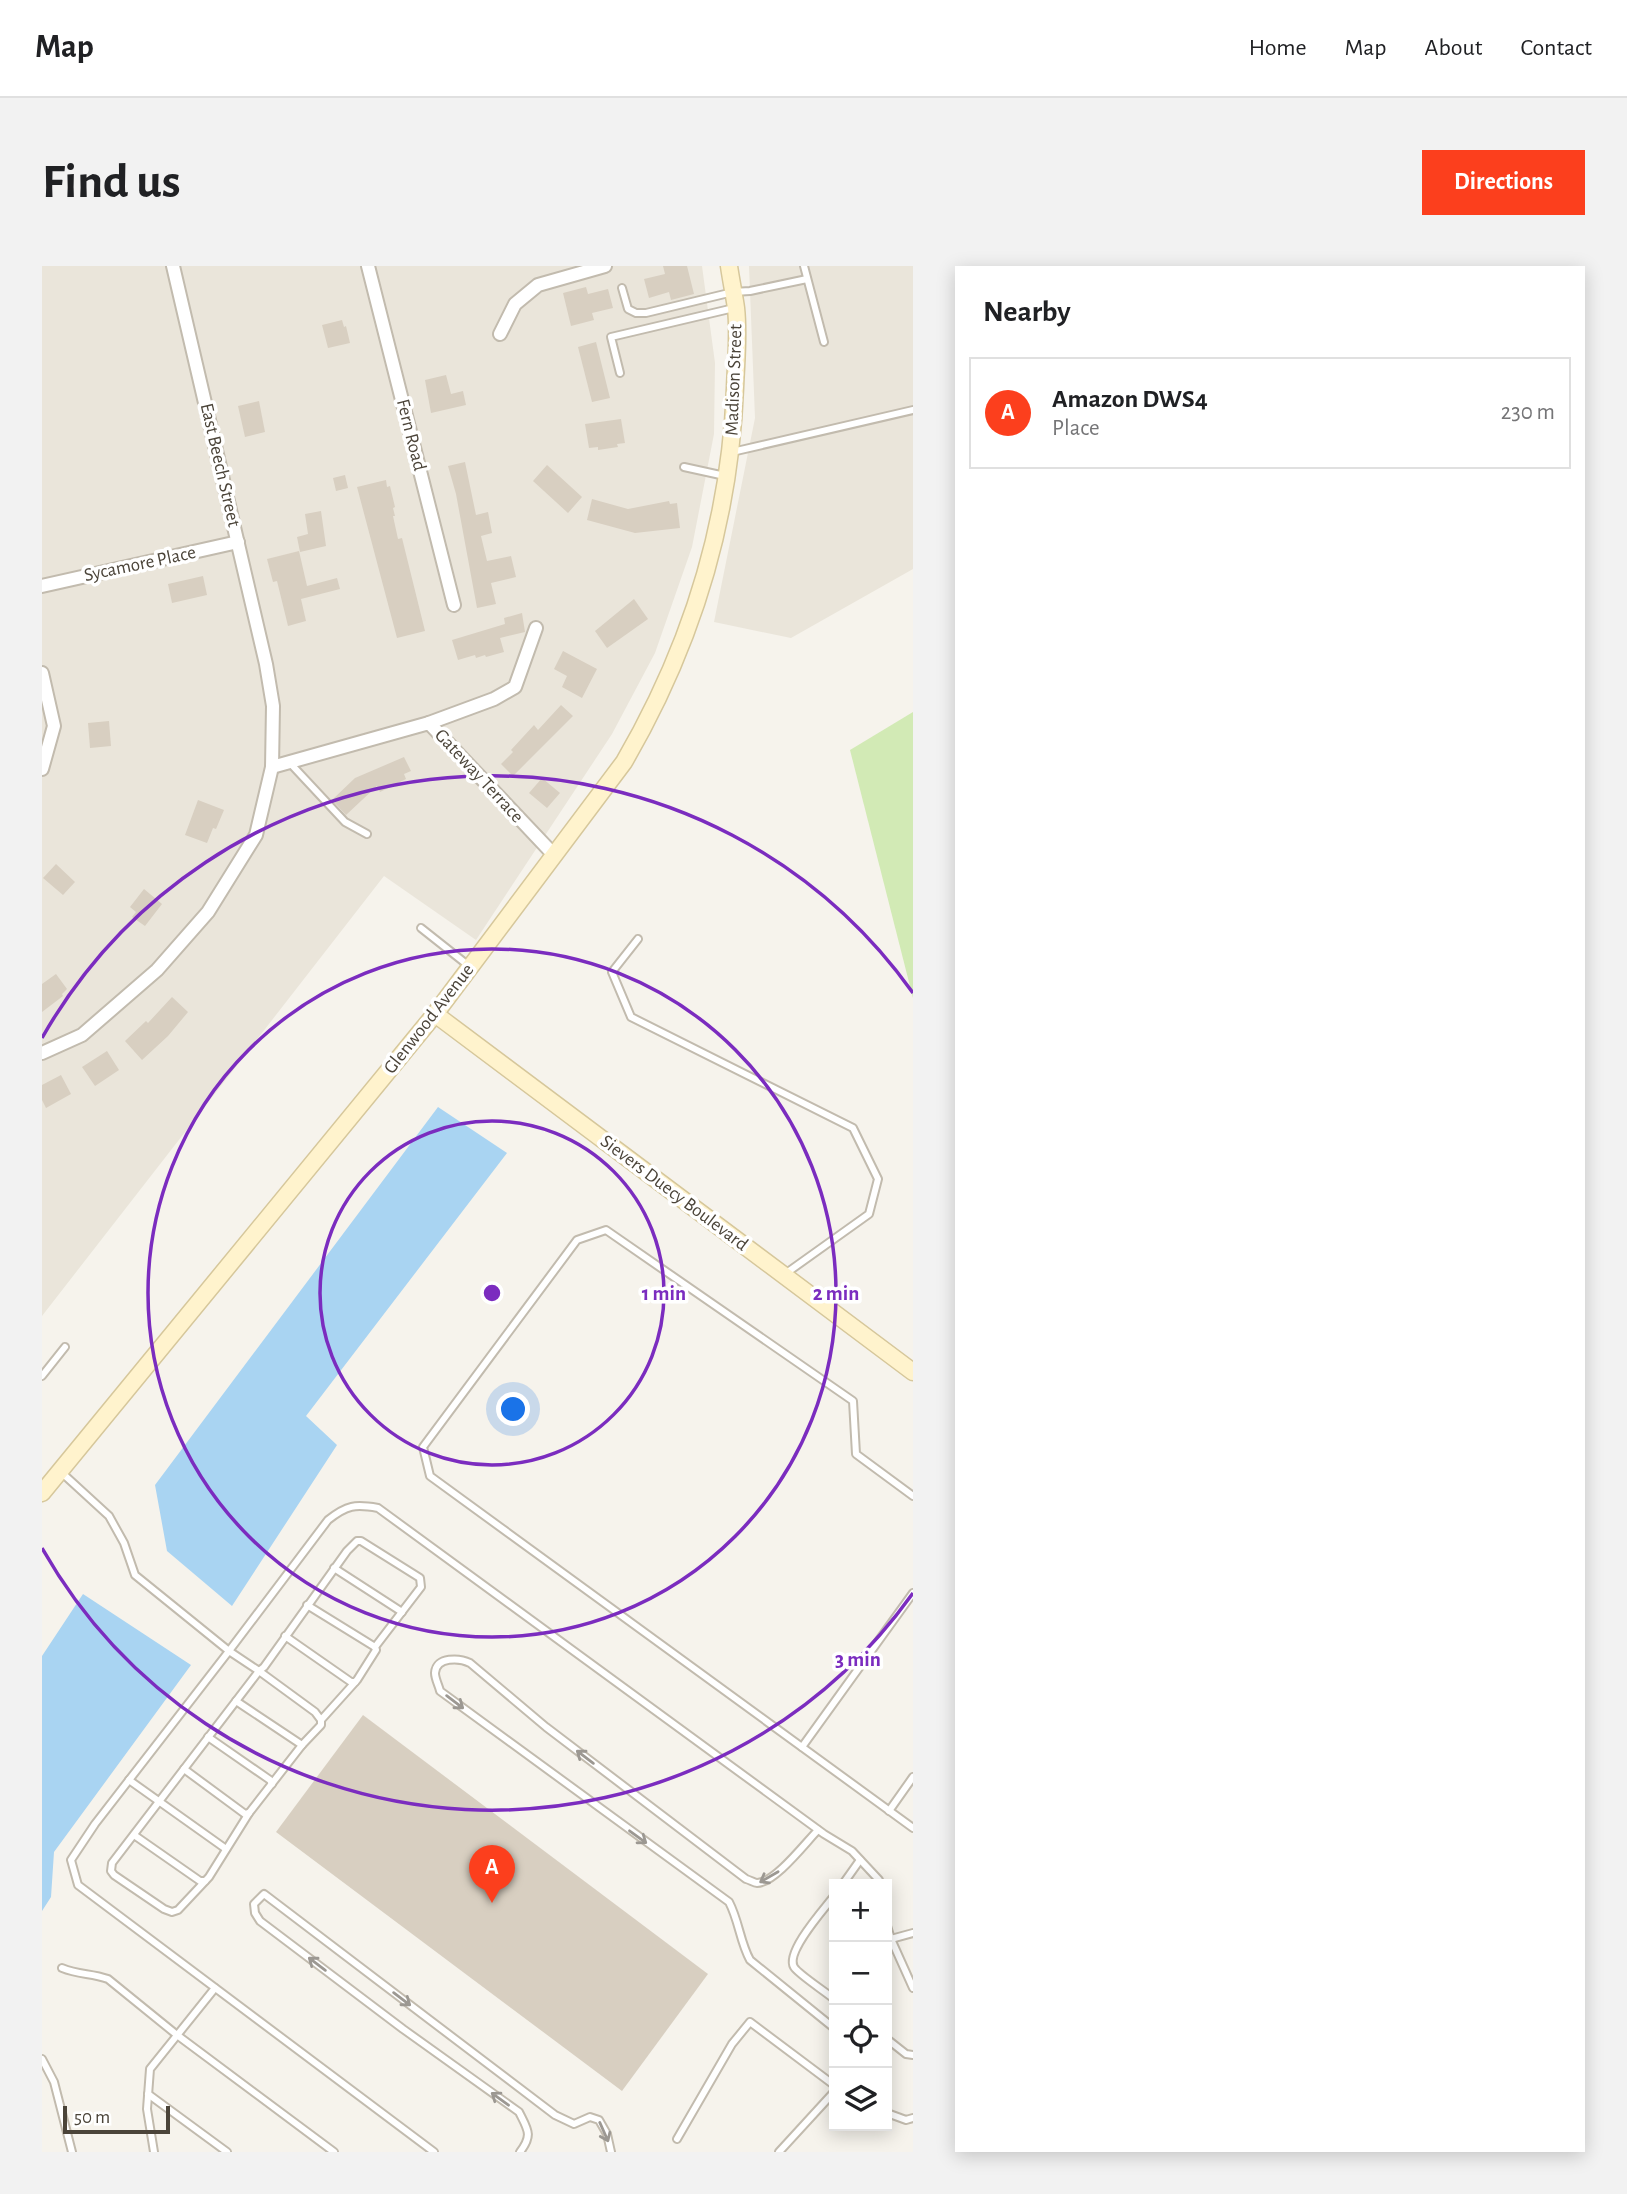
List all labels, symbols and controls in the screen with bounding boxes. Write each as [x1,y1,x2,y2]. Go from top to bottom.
text: Map [35,31,94,64]
text: Home [1249,36,1307,60]
text: Map [1345,36,1387,60]
text: About [1425,36,1482,60]
text: Contact [1520,36,1592,60]
button: Directions [1422,150,1585,215]
text: Find us [42,158,181,207]
text: Nearby [983,297,1071,327]
street label: Madison Street [723,324,745,436]
text: Amazon DWS4 [1052,386,1208,412]
street label: Fern Road [393,397,429,473]
street label: East Beech Street [197,401,243,529]
text: A [1001,401,1015,424]
text: 230 m [1501,401,1555,424]
text: Place [1052,417,1100,440]
street label: Sycamore Place [82,543,198,585]
street label: Gateway Terrace [431,725,527,827]
street label: Glenwood Avenue [380,960,478,1078]
street label: Sievers Duecy Boulevard [597,1131,751,1255]
centre of rings [480,1281,504,1305]
text: 1 min [642,1283,686,1304]
text: 2 min [813,1283,859,1304]
your location [496,1392,530,1426]
text: 3 min [835,1649,881,1670]
one-way arrow [445,1695,464,1709]
one-way arrow [576,1750,595,1764]
one-way arrow [628,1830,647,1845]
pin: A [469,1845,515,1903]
one-way arrow [759,1870,779,1884]
map controls [829,1879,892,2131]
button: + [829,1879,892,1942]
button: − [829,1942,892,2005]
one-way arrow [308,1956,326,1971]
one-way arrow [392,1991,411,2006]
button: locate [829,2005,892,2068]
button: layers [829,2068,892,2131]
one-way arrow [491,2091,510,2106]
scale bar [63,2103,170,2135]
text: 50 m [74,2108,110,2127]
one-way arrow [598,2120,611,2142]

